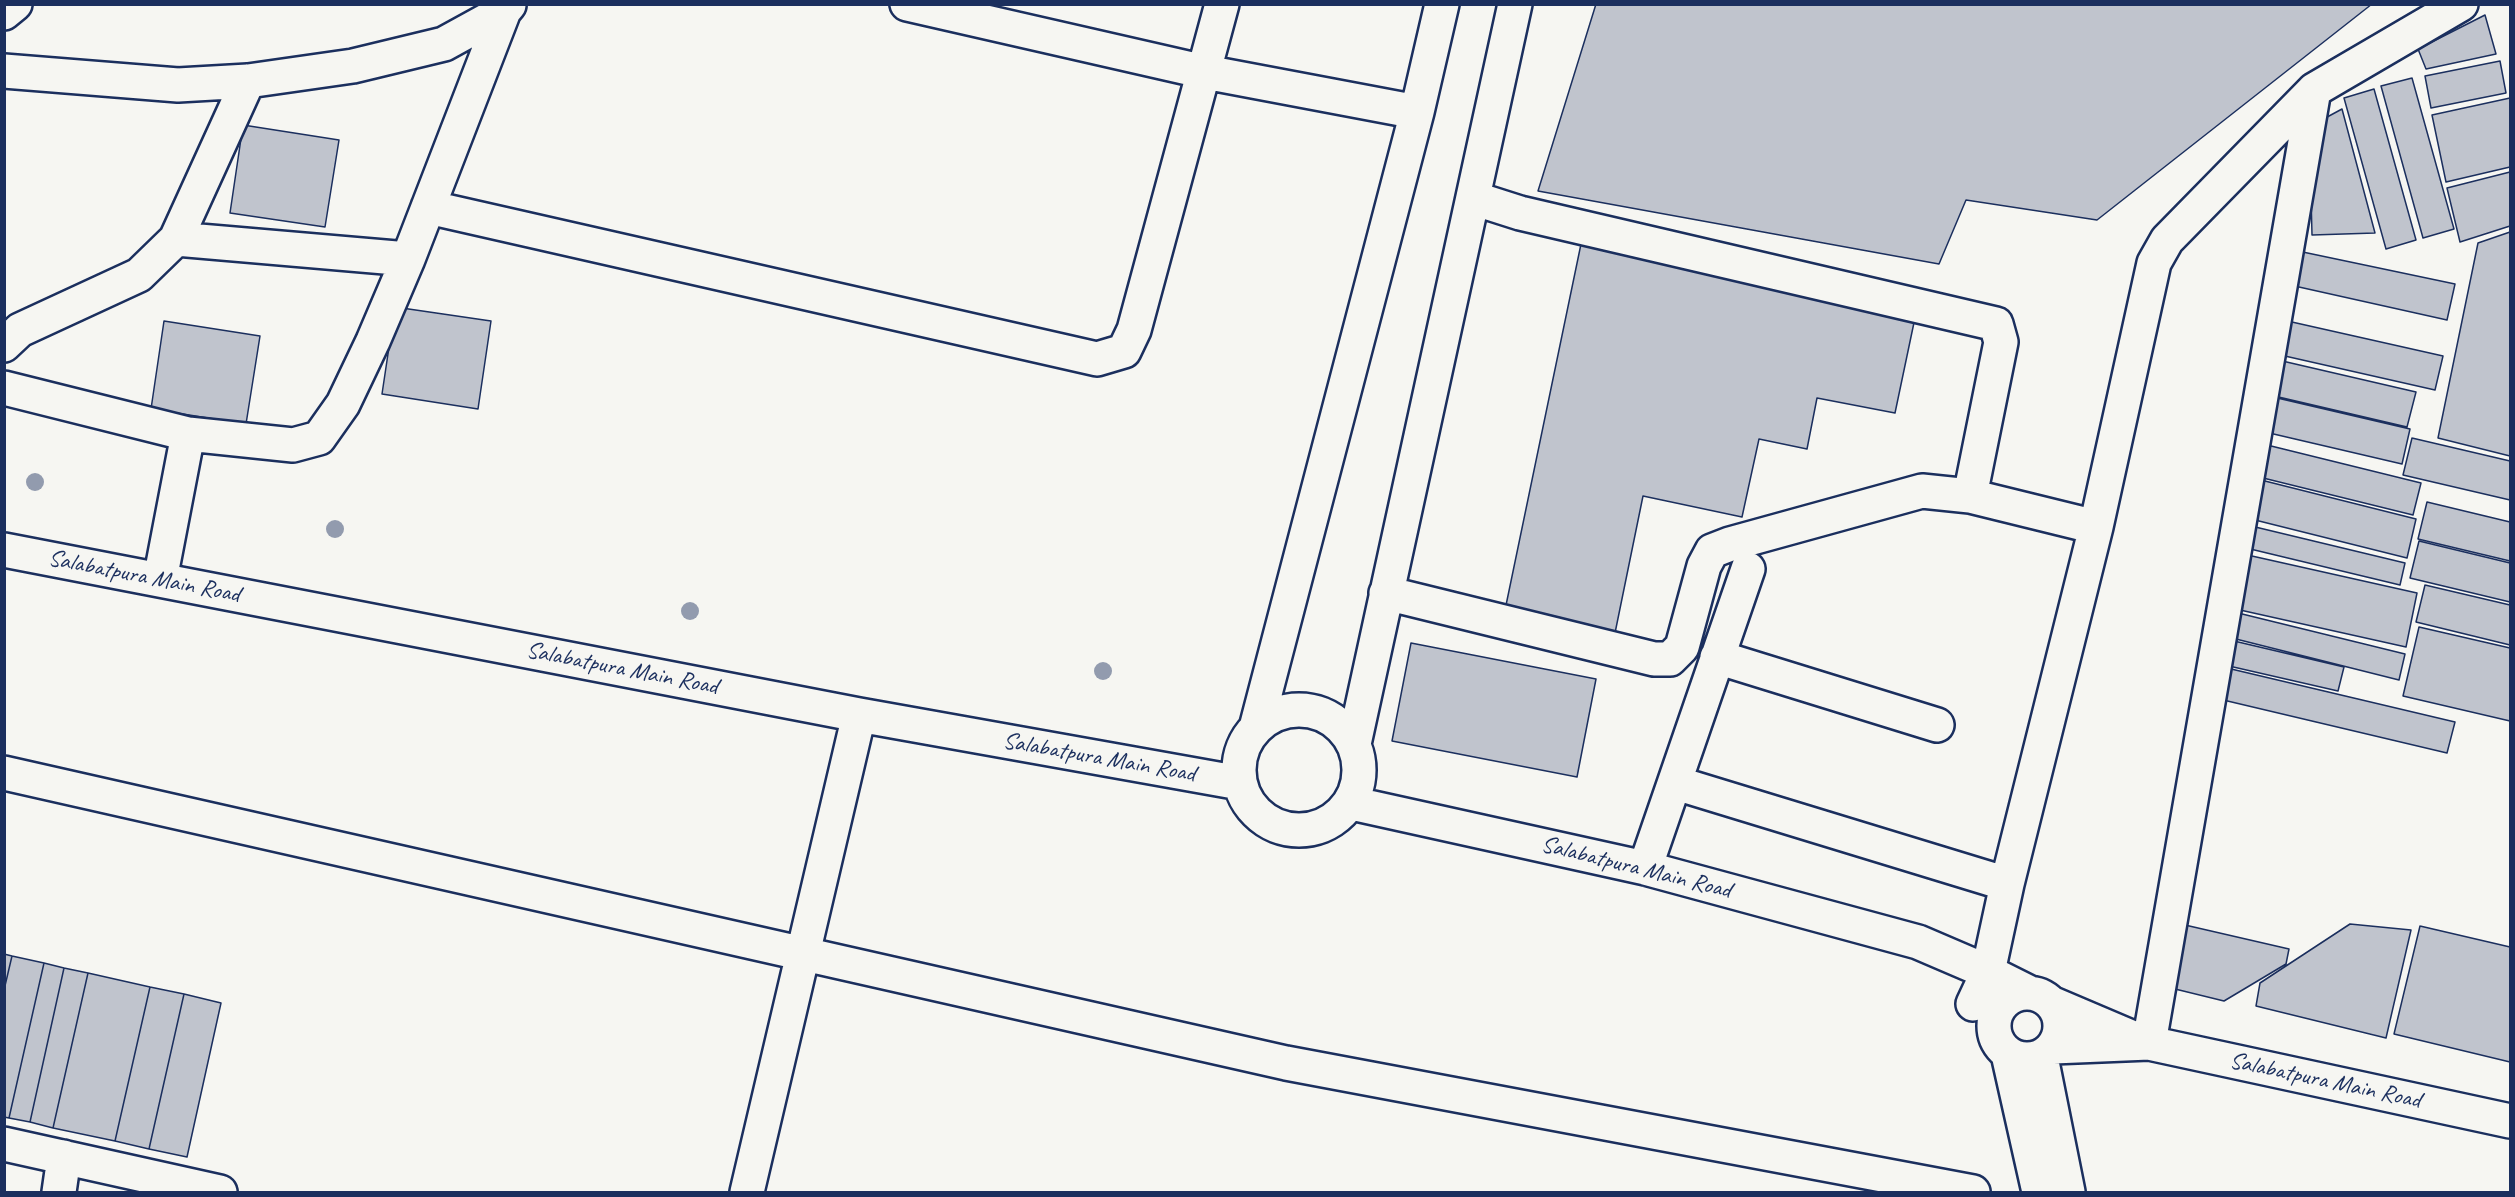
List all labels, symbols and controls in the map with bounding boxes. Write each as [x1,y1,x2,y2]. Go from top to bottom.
street label: Salabatpura Main Road [46,544,242,610]
street label: Salabatpura Main Road [524,636,720,702]
street label: Salabatpura Main Road [1001,727,1197,789]
street label: Salabatpura Main Road [1538,830,1734,906]
street label: Salabatpura Main Road [2227,1047,2423,1115]

